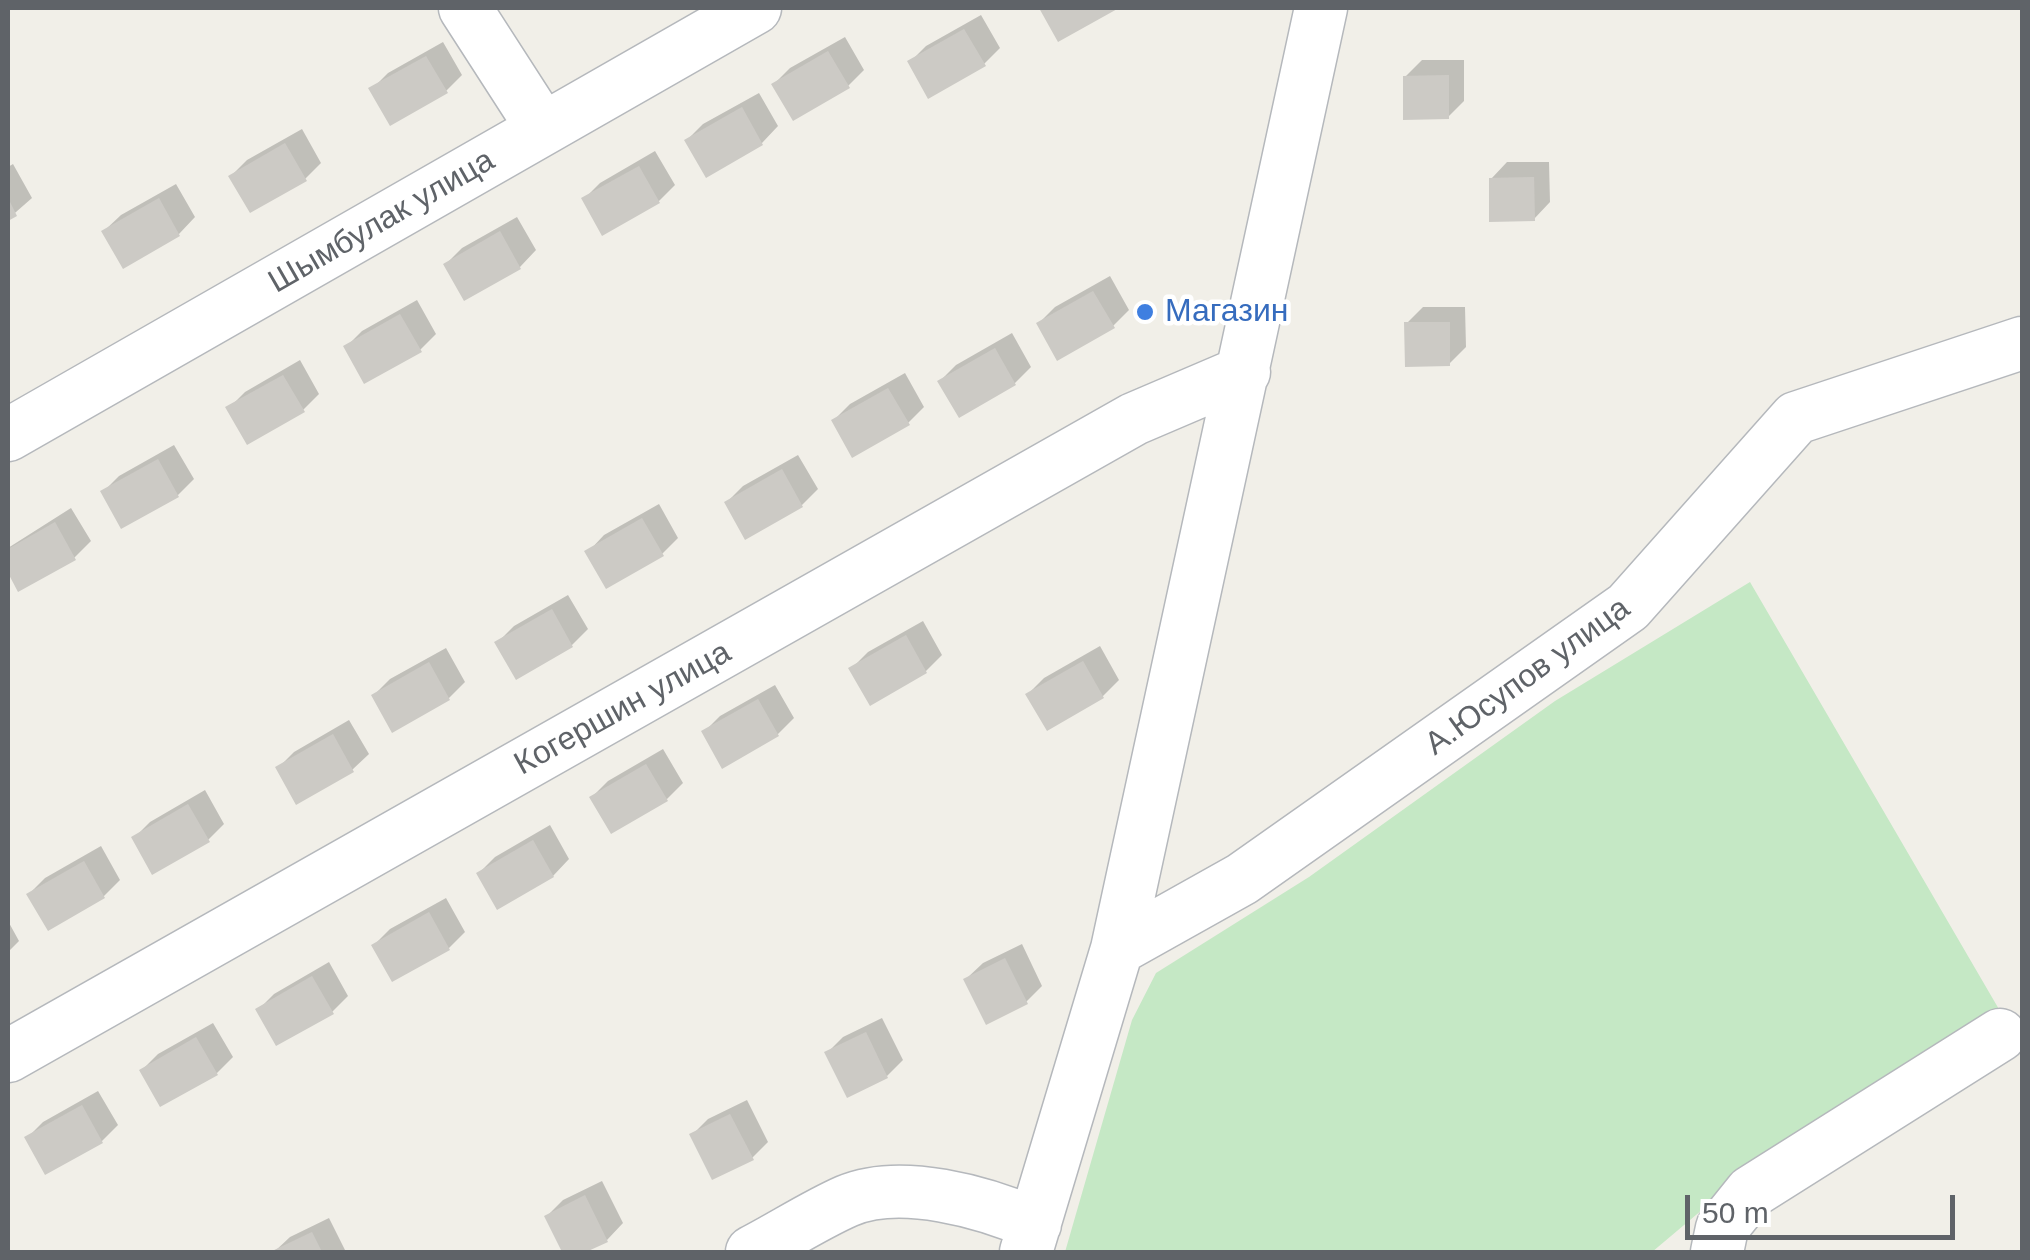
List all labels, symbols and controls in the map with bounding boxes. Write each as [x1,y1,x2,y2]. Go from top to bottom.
street label: Шымбулак улица [262,142,502,302]
place label: Магазин [1165,293,1288,331]
marker: Магазин [1134,301,1156,323]
street label: А.Юсупов улица [1418,590,1638,764]
street label: Когершин улица [508,634,738,784]
scale bar [1690,1175,1960,1237]
text: 50 m [1702,1196,1769,1229]

